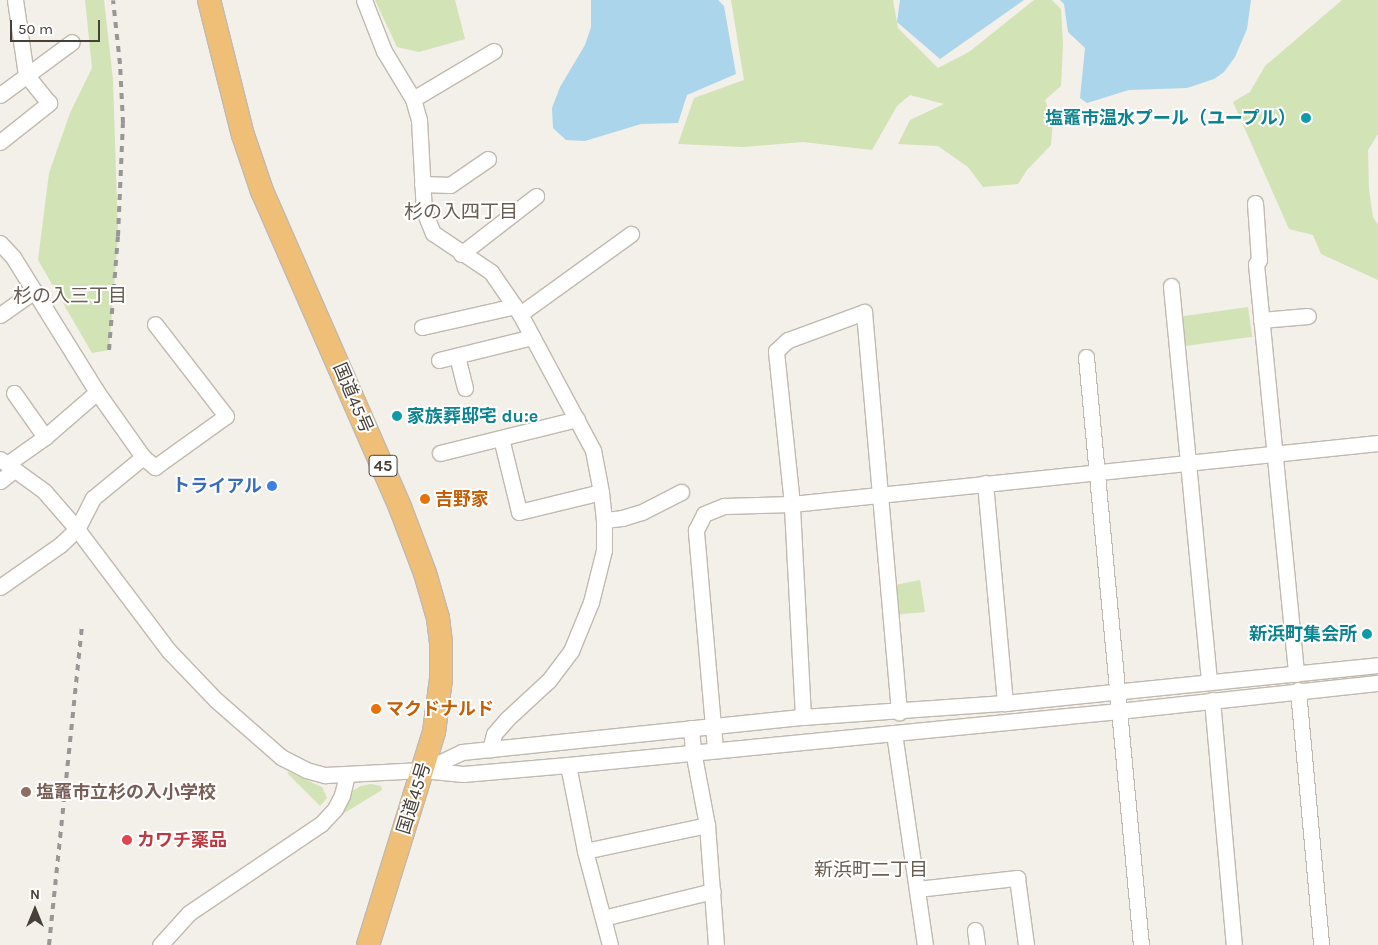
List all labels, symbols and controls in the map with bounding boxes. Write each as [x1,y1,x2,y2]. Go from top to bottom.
scale bar [12,10,102,42]
text: 50 m [18,20,53,38]
place label: 塩竈市温水プール（ユープル） [1044,107,1296,129]
marker: 塩竈市温水プール（ユープル） [1300,112,1312,124]
district label: 杉の入四丁目 [404,202,518,224]
district label: 杉の入三丁目 [13,286,127,308]
street label: 国道45号 [329,360,377,436]
place label: 家族葬邸宅 du:e [407,405,538,427]
marker: 家族葬邸宅 du:e [391,410,403,422]
road number: 45 [368,452,398,480]
place label: トライアル [172,475,262,497]
marker: トライアル [266,480,278,492]
place label: 吉野家 [435,488,489,510]
marker: 吉野家 [419,493,431,505]
place label: 新浜町集会所 [1249,623,1357,645]
marker: 新浜町集会所 [1361,628,1373,640]
place label: マクドナルド [386,698,494,720]
marker: マクドナルド [370,703,382,715]
street label: 国道45号 [393,759,435,837]
place label: 塩竈市立杉の入小学校 [36,781,216,803]
marker: 塩竈市立杉の入小学校 [20,786,32,798]
place label: カワチ薬品 [137,829,227,851]
marker: カワチ薬品 [121,834,133,846]
district label: 新浜町二丁目 [814,860,928,882]
north arrow [10,885,60,935]
text: N [30,886,40,903]

